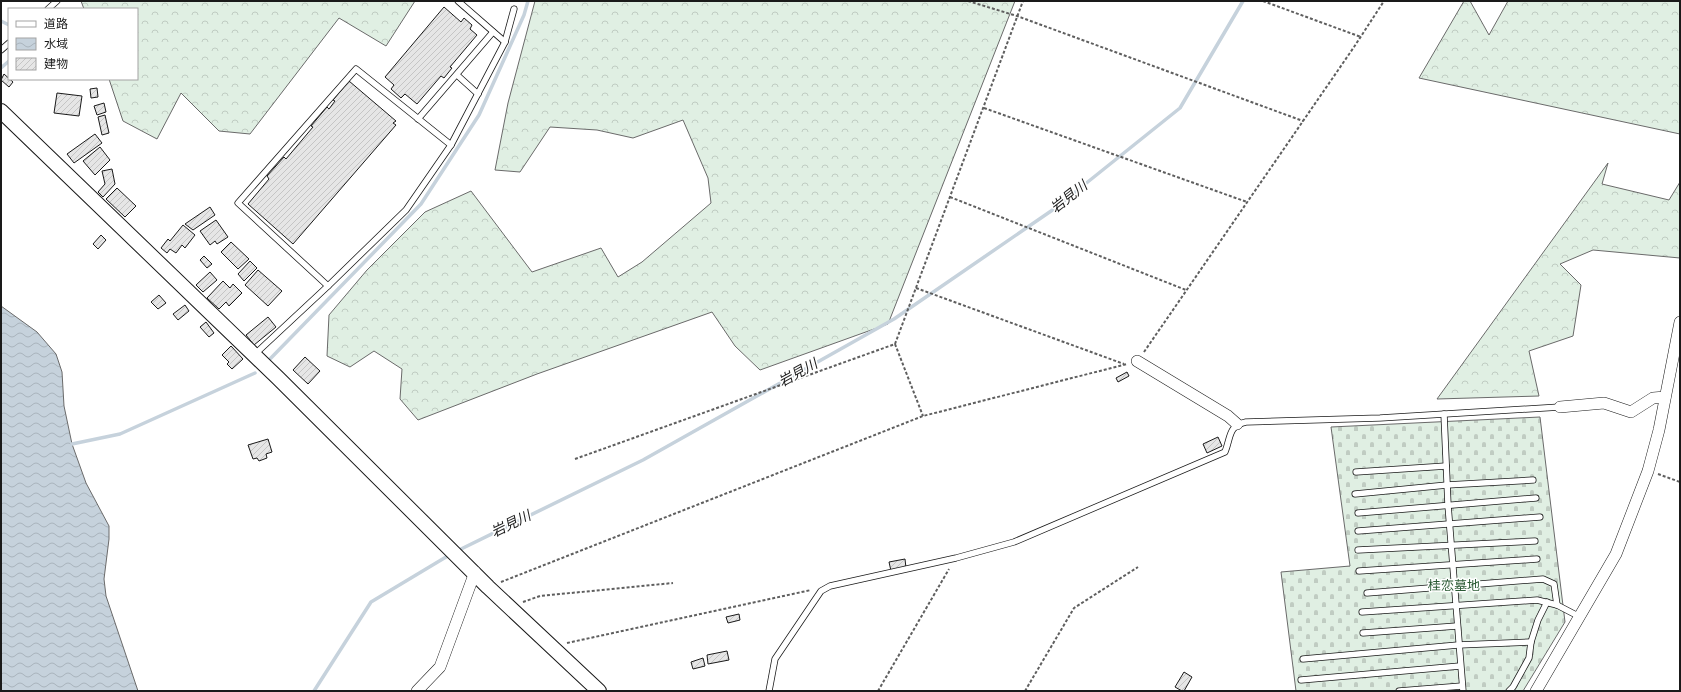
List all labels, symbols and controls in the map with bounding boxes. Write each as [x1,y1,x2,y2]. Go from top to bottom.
legend [8,8,138,80]
text: 道路 [44,17,68,32]
text: 水域 [44,37,68,52]
text: 建物 [44,57,68,72]
water label: 岩見川 [1047,176,1092,217]
water label: 岩見川 [776,354,822,391]
water label: 岩見川 [488,506,535,541]
park label: 桂恋墓地 [1428,578,1480,594]

